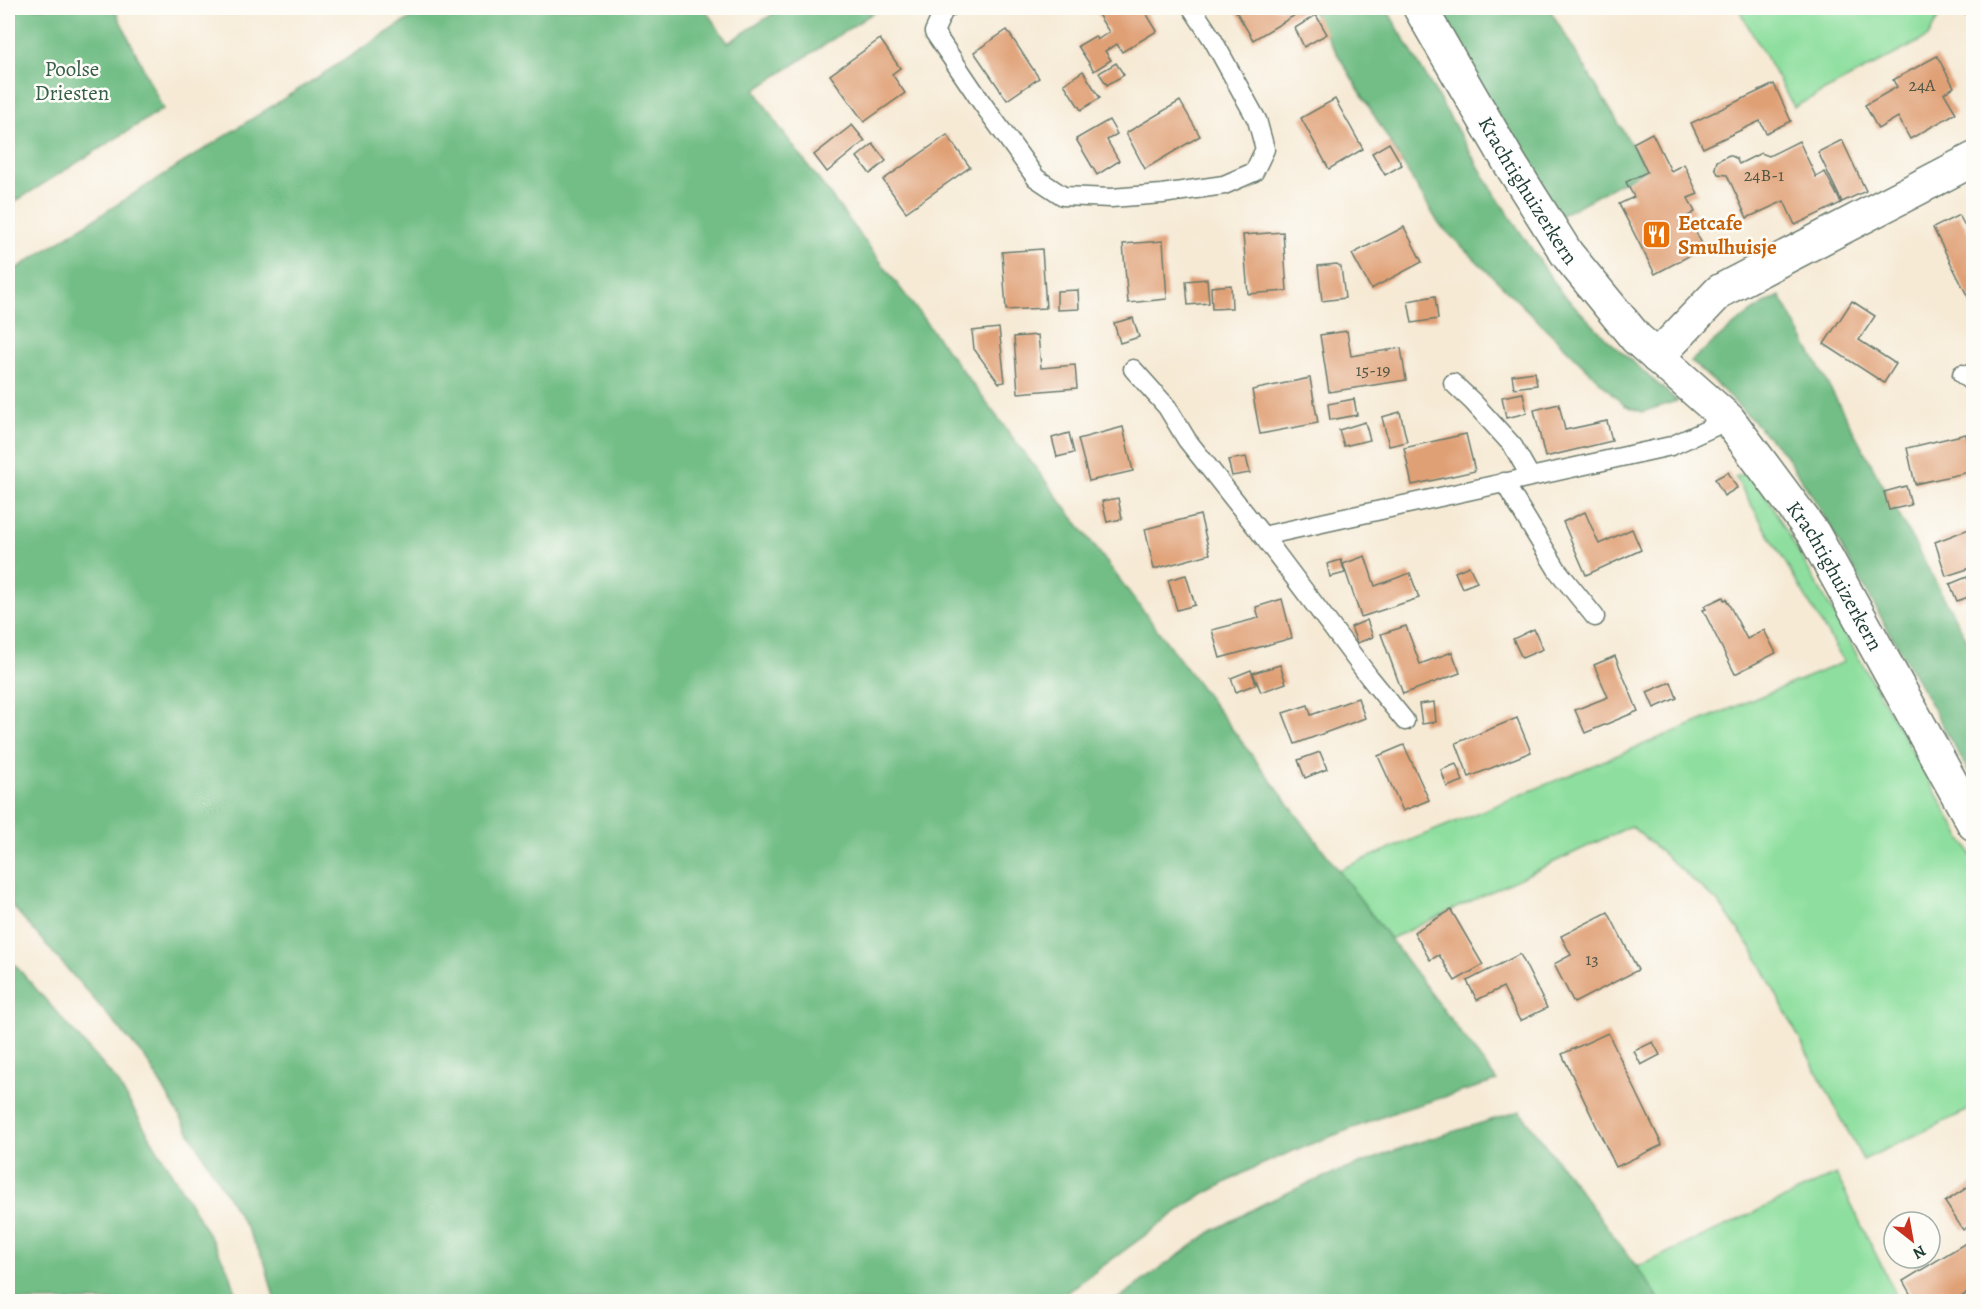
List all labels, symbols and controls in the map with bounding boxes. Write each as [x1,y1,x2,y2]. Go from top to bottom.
park label: Poolse Driesten [35,55,109,107]
house number: 24A [1908,73,1936,97]
street label: Krachtighuizerkern [1472,111,1584,271]
house number: 24B-1 [1744,163,1784,187]
place label: Eetcafe Smulhuisje [1678,209,1777,261]
restaurant icon: Eetcafe Smulhuisje [1641,219,1673,251]
house number: 15-19 [1355,358,1391,382]
street label: Krachtighuizerkern [1780,495,1889,656]
house number: 13 [1585,947,1599,971]
north arrow [1882,1210,1942,1270]
text: N [1908,1240,1930,1265]

